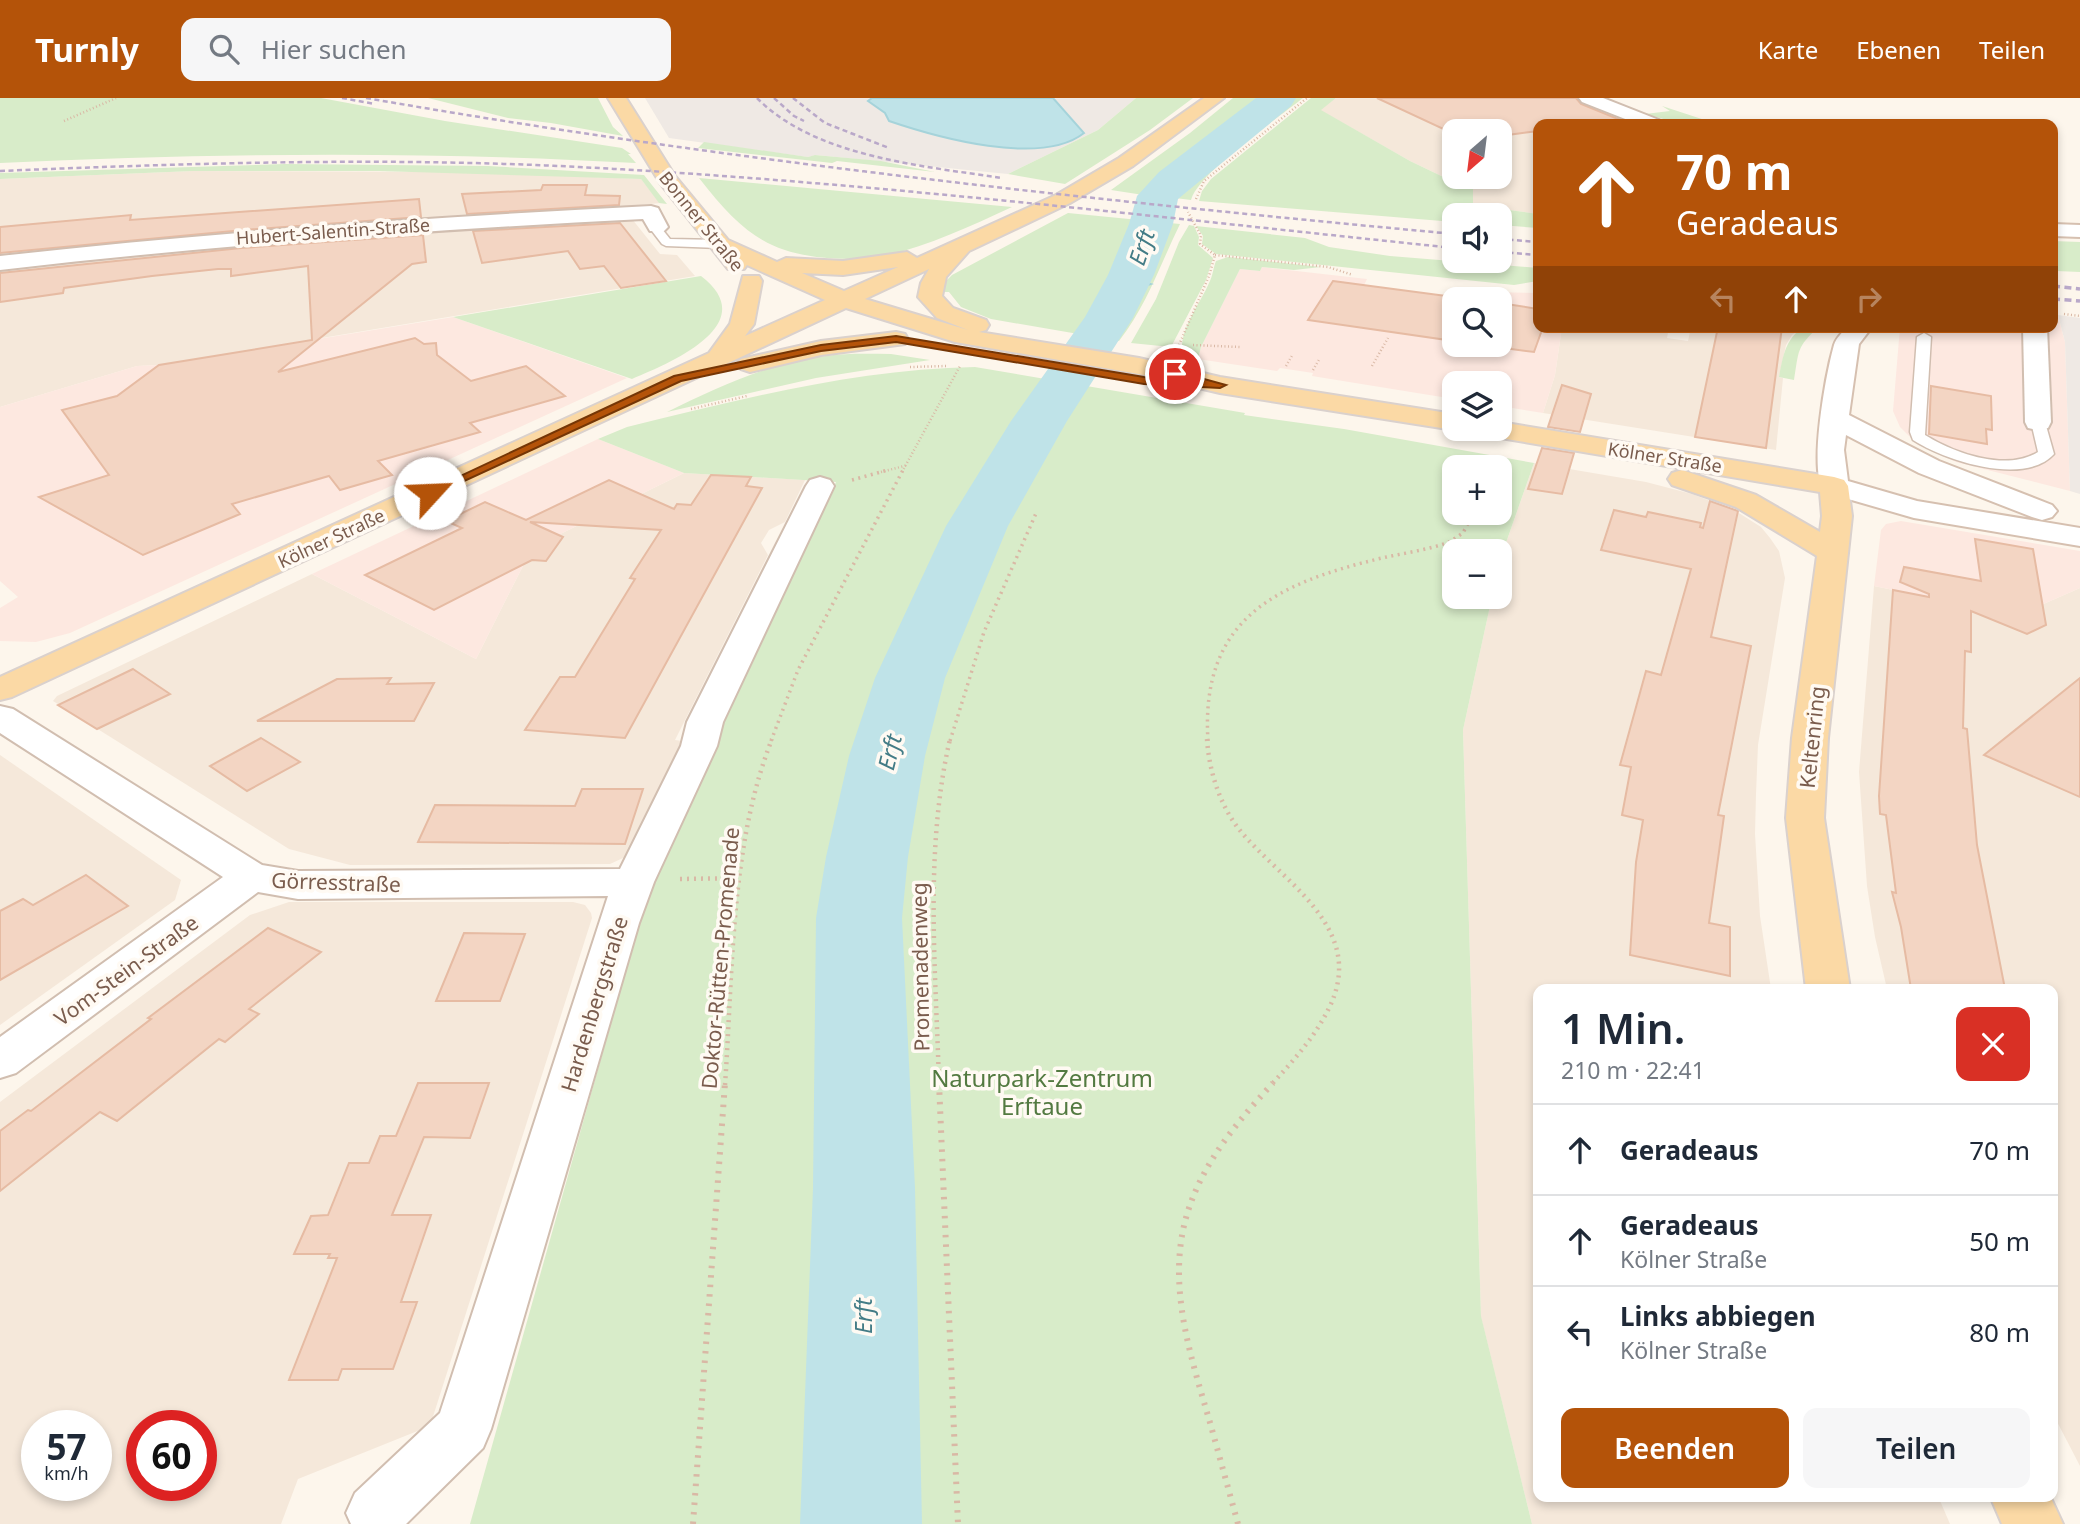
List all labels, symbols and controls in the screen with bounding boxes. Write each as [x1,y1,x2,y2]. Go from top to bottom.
search box [181,18,671,81]
text: Turnly [35,27,139,72]
icon: search [205,30,243,68]
text: Hier suchen [261,31,407,67]
text: Karte [1758,33,1818,66]
text: Ebenen [1856,33,1941,66]
text: Teilen [1979,33,2045,66]
north arrow [1442,119,1512,189]
map controls [1442,119,1512,609]
text: 70 m [1676,138,1793,204]
icon: ahead [1561,147,1652,238]
street label: Bonner Straße [654,166,750,276]
text: Geradeaus [1676,201,1839,244]
button: sound [1442,203,1512,273]
street label: Hubert-Salentin-Straße [235,212,431,250]
water label: Erft [1120,224,1162,269]
icon: left [1704,280,1742,318]
icon: ahead [1777,280,1815,318]
icon: right [1850,280,1888,318]
button: search [1442,287,1512,357]
pin [1145,344,1205,404]
icon: arrive [1156,355,1194,393]
button: layers [1442,371,1512,441]
street label: Kölner Straße [1606,436,1724,478]
button: + [1442,455,1512,525]
position arrow [393,456,467,530]
street label: Kölner Straße [274,503,388,573]
button: − [1442,539,1512,609]
street label: Keltenring [1793,684,1831,790]
water label: Erft [869,729,909,773]
street label: Doktor-Rütten-Promenade [695,826,745,1090]
street label: Görresstraße [271,866,401,898]
street label: Promenadenweg [905,882,935,1052]
street label: Vom-Stein-Straße [48,908,204,1032]
street label: Hardenbergstraße [554,913,634,1095]
text: 1 Min. [1561,999,1685,1056]
button: close [1956,1007,2030,1081]
text: 210 m · 22:41 [1561,1054,1705,1086]
park label: Naturpark-Zentrum Erftaue [931,1061,1153,1122]
icon: ahead [1561,1131,1599,1169]
text: Geradeaus [1620,1132,1759,1168]
text: 70 m [1969,1132,2030,1168]
text: Geradeaus [1620,1207,1759,1243]
icon: ahead [1561,1222,1599,1260]
text: 50 m [1969,1223,2030,1259]
text: Kölner Straße [1620,1243,1767,1275]
water label: Erft [847,1297,879,1334]
text: Links abbiegen [1620,1298,1816,1334]
icon: left [1561,1313,1599,1351]
text: 80 m [1969,1314,2030,1350]
text: Kölner Straße [1620,1334,1767,1366]
button: Beenden [1561,1408,1789,1488]
button: Teilen [1803,1408,2030,1488]
speed limit sign: 60 [126,1410,217,1501]
text: 57 [46,1423,87,1470]
text: km/h [44,1461,89,1485]

